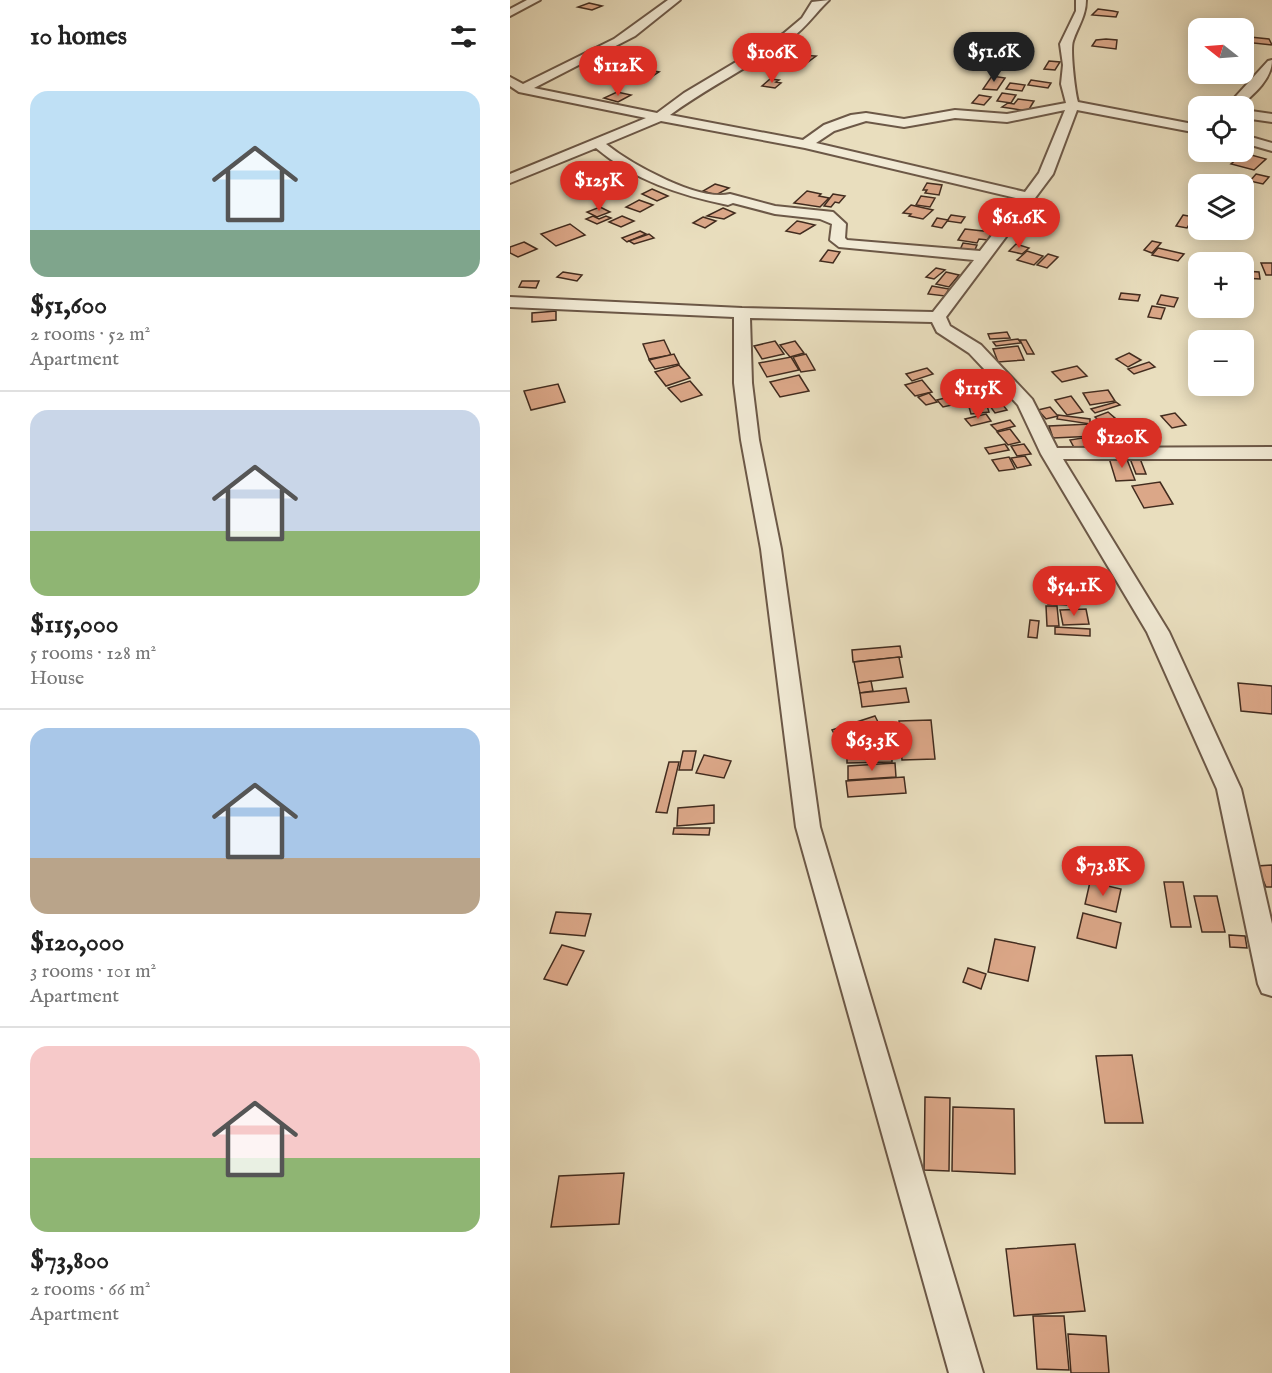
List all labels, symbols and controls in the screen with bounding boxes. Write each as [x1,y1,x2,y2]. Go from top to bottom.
north arrow [1188,18,1254,84]
map controls [1188,18,1254,396]
text: 10 homes [30,20,127,53]
icon: filters [447,20,480,53]
pin: $51.6K [945,32,1043,83]
pin: $106K [730,33,814,84]
text: $51.6K [968,39,1020,64]
text: $106K [746,40,798,65]
pin: $112K [576,46,660,97]
text: $112K [593,53,643,78]
button: locate [1188,96,1254,162]
icon: home [201,130,309,238]
pin: $125K [557,161,641,212]
text: $125K [574,168,624,193]
button: layers [1188,174,1254,240]
pin: $61.6K [970,198,1068,249]
text: $61.6K [992,205,1046,230]
button: + [1188,252,1254,318]
text: $51,600 [30,289,107,322]
text: 2 rooms · 52 m² [30,322,150,347]
button: − [1188,330,1254,396]
text: Apartment [30,347,119,372]
pin: $115K [936,369,1020,420]
text: $115K [954,376,1002,401]
pin: $120K [1080,418,1164,469]
text: $120K [1096,425,1148,450]
icon: home [201,449,309,557]
pin: $54.1K [1025,566,1123,617]
text: $54.1K [1047,573,1101,598]
text: $115,000 [30,608,118,641]
text: 5 rooms · 128 m² [30,641,156,666]
text: House [30,666,84,691]
pin: $63.3K [823,721,921,772]
text: $63.3K [845,728,899,753]
icon: home [201,767,309,875]
pin: $73.8K [1054,846,1152,897]
text: $73.8K [1076,853,1130,878]
text: $120,000 [30,926,124,959]
text: 3 rooms · 101 m² [30,959,156,984]
text: Apartment [30,984,119,1009]
icon: home [201,1085,309,1193]
text: $73,800 [30,1244,109,1277]
text: 2 rooms · 66 m² [30,1277,151,1302]
text: Apartment [30,1302,119,1327]

